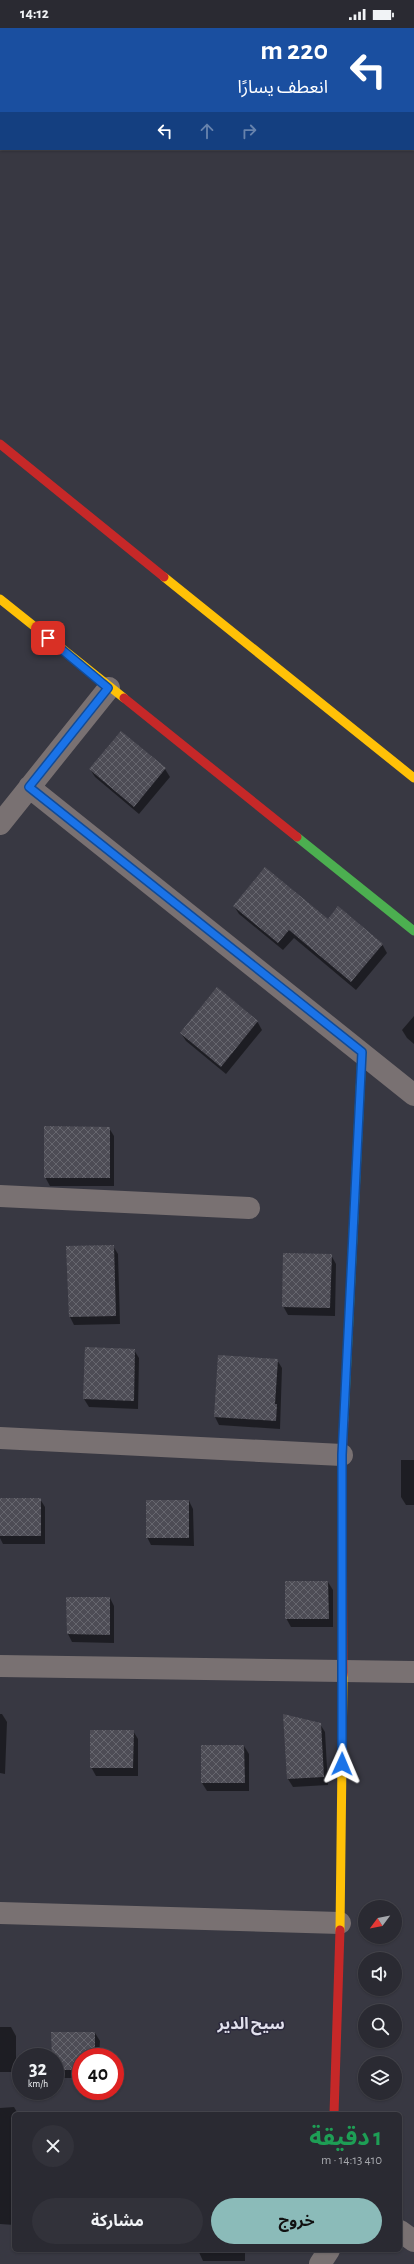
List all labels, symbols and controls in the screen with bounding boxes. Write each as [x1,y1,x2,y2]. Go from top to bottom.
text: 14:12 [20,6,49,21]
text: 220 m [260,37,328,65]
icon: left [342,44,394,96]
text: انعطف يسارًا [238,79,328,97]
icon: left [154,120,176,142]
icon: ahead [196,120,218,142]
icon: right [238,120,260,142]
pin [31,621,65,655]
icon: arrive [37,627,59,649]
position arrow [321,1743,363,1785]
north arrow [358,1900,402,1944]
map controls [358,1900,402,2100]
button: sound [358,1952,402,1996]
button: search [358,2004,402,2048]
district label: سيح الدير [216,2016,285,2036]
speed limit sign: 40 [72,2048,124,2100]
button: layers [358,2056,402,2100]
text: 32 [29,2059,47,2079]
text: km/h [28,2079,48,2089]
button: close [32,2125,74,2167]
text: 1 دقيقة [309,2126,382,2150]
text: 410 m · 14:13 [321,2154,382,2167]
button: مشاركة [32,2198,203,2244]
button: خروج [211,2198,382,2244]

